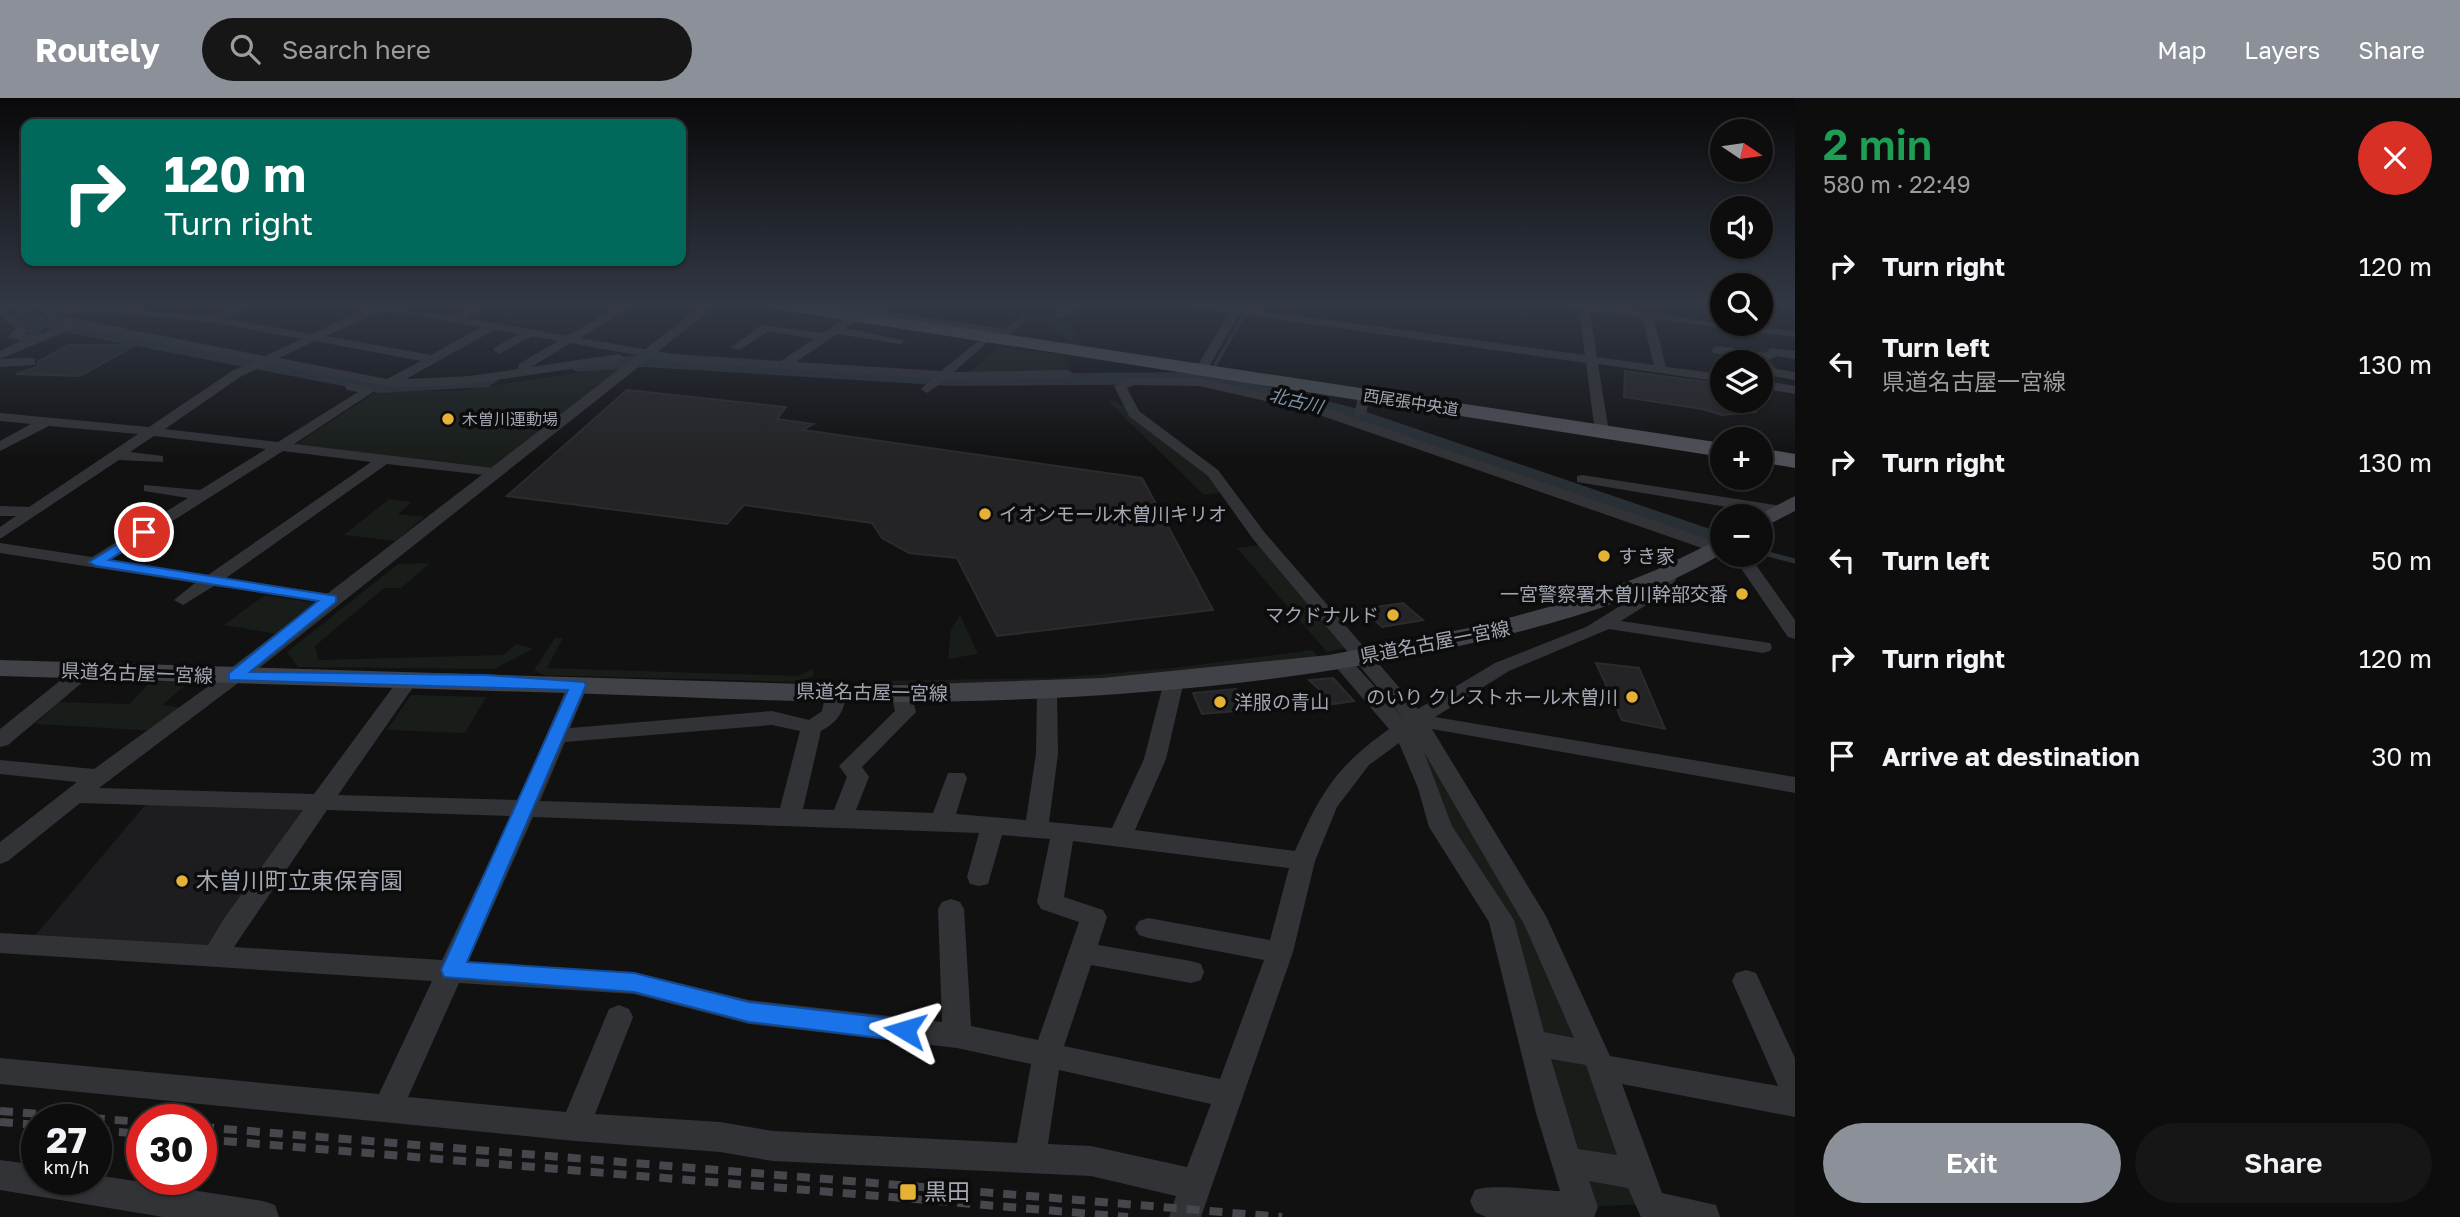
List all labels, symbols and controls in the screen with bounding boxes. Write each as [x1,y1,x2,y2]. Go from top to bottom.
search box [202,18,692,81]
text: Routely [35,30,160,69]
icon: search [226,30,264,68]
text: Search here [282,34,431,65]
text: Map [2157,35,2206,64]
text: Layers [2244,35,2320,64]
text: Share [2358,35,2425,64]
north arrow [1710,119,1773,182]
map controls [1710,119,1773,567]
text: 2 min [1823,119,1932,169]
button: close [2358,121,2432,195]
text: 120 m [164,144,306,203]
icon: right [49,147,140,238]
text: 580 m · 22:49 [1823,170,1971,198]
button: sound [1710,196,1773,259]
text: Turn right [164,204,313,242]
icon: right [1823,247,1861,285]
text: Turn right [1882,251,2005,282]
text: 120 m [2359,251,2432,282]
button: search [1710,273,1773,336]
text: Turn left [1882,332,1990,363]
icon: left [1823,345,1861,383]
text: 130 m [2359,349,2432,380]
button: layers [1710,350,1773,413]
text: 県道名古屋一宮線 [1882,367,2066,395]
water label: 北古川 [1267,383,1327,418]
street label: 西尾張中央道 [1362,385,1460,419]
place label: 木曽川運動場 [462,409,558,429]
marker: 木曽川運動場 [440,411,456,427]
button: + [1710,427,1773,490]
icon: right [1823,443,1861,481]
text: Turn right [1882,447,2005,478]
text: 130 m [2359,447,2432,478]
pin [114,502,174,562]
place label: イオンモール木曽川キリオ [999,502,1227,525]
button: − [1710,504,1773,567]
marker: イオンモール木曽川キリオ [977,506,993,522]
icon: arrive [125,513,163,551]
icon: left [1823,541,1861,579]
place label: すき家 [1618,544,1675,567]
text: Turn left [1882,545,1990,576]
text: 50 m [2371,545,2432,576]
marker: すき家 [1596,548,1612,564]
place label: 一宮警察署木曽川幹部交番 [1500,582,1728,605]
marker: 一宮警察署木曽川幹部交番 [1734,586,1750,602]
place label: マクドナルド [1265,603,1379,626]
marker: マクドナルド [1385,607,1401,623]
street label: 県道名古屋一宮線 [1358,616,1512,667]
icon: right [1823,639,1861,677]
text: Turn right [1882,643,2005,674]
text: 120 m [2359,643,2432,674]
street label: 県道名古屋一宮線 [61,658,213,687]
street label: 県道名古屋一宮線 [796,679,948,704]
place label: のいり クレストホール木曽川 [1366,685,1618,708]
marker: のいり クレストホール木曽川 [1624,689,1640,705]
place label: 洋服の青山 [1234,690,1329,713]
marker: 洋服の青山 [1212,694,1228,710]
icon: arrive [1823,737,1861,775]
text: Arrive at destination [1882,741,2140,772]
text: 30 m [2371,741,2432,772]
place label: 木曽川町立東保育園 [196,866,403,894]
marker: 木曽川町立東保育園 [174,873,190,889]
position arrow [868,993,942,1067]
speed limit sign: 30 [126,1104,217,1195]
text: 27 [46,1119,87,1161]
button: Exit [1823,1123,2121,1203]
button: Share [2135,1123,2432,1203]
text: km/h [44,1156,89,1178]
place label: 黒田 [924,1177,970,1205]
marker: 黒田 [898,1182,918,1202]

